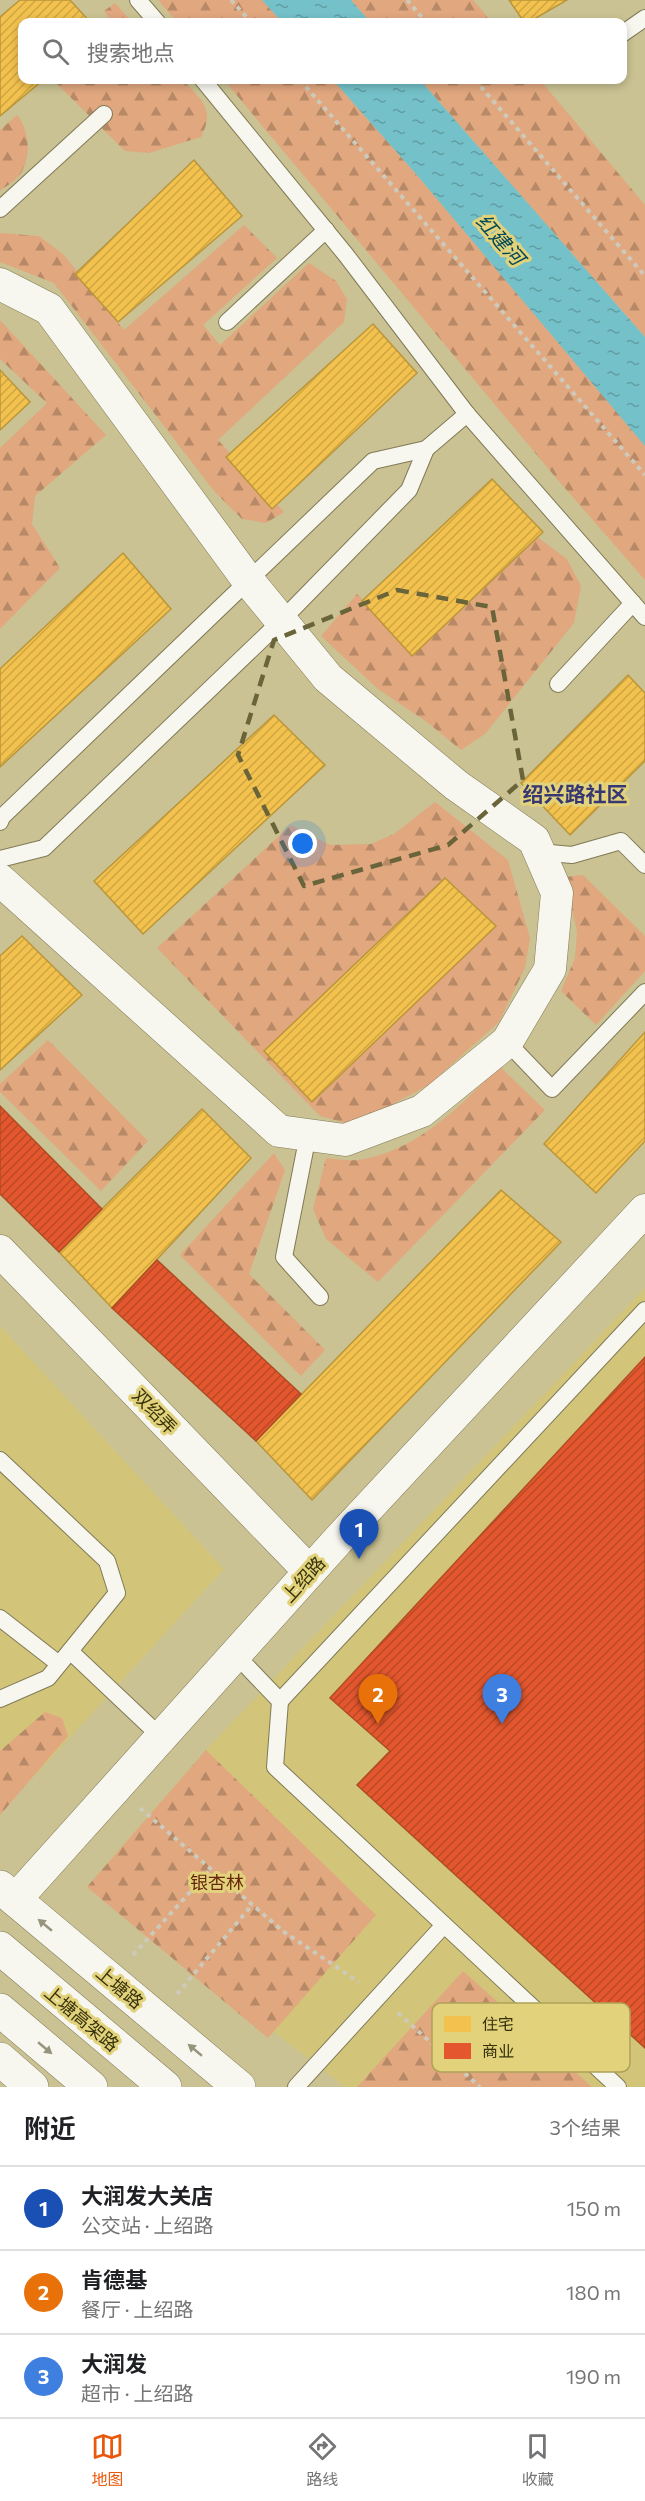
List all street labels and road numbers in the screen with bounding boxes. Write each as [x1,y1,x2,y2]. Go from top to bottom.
street label: 双绍弄 [128,1384,182,1438]
street label: 上绍路 [277,1552,329,1606]
street label: 上塘路 [92,1961,148,2013]
street label: 上塘高架路 [40,1981,124,2055]

